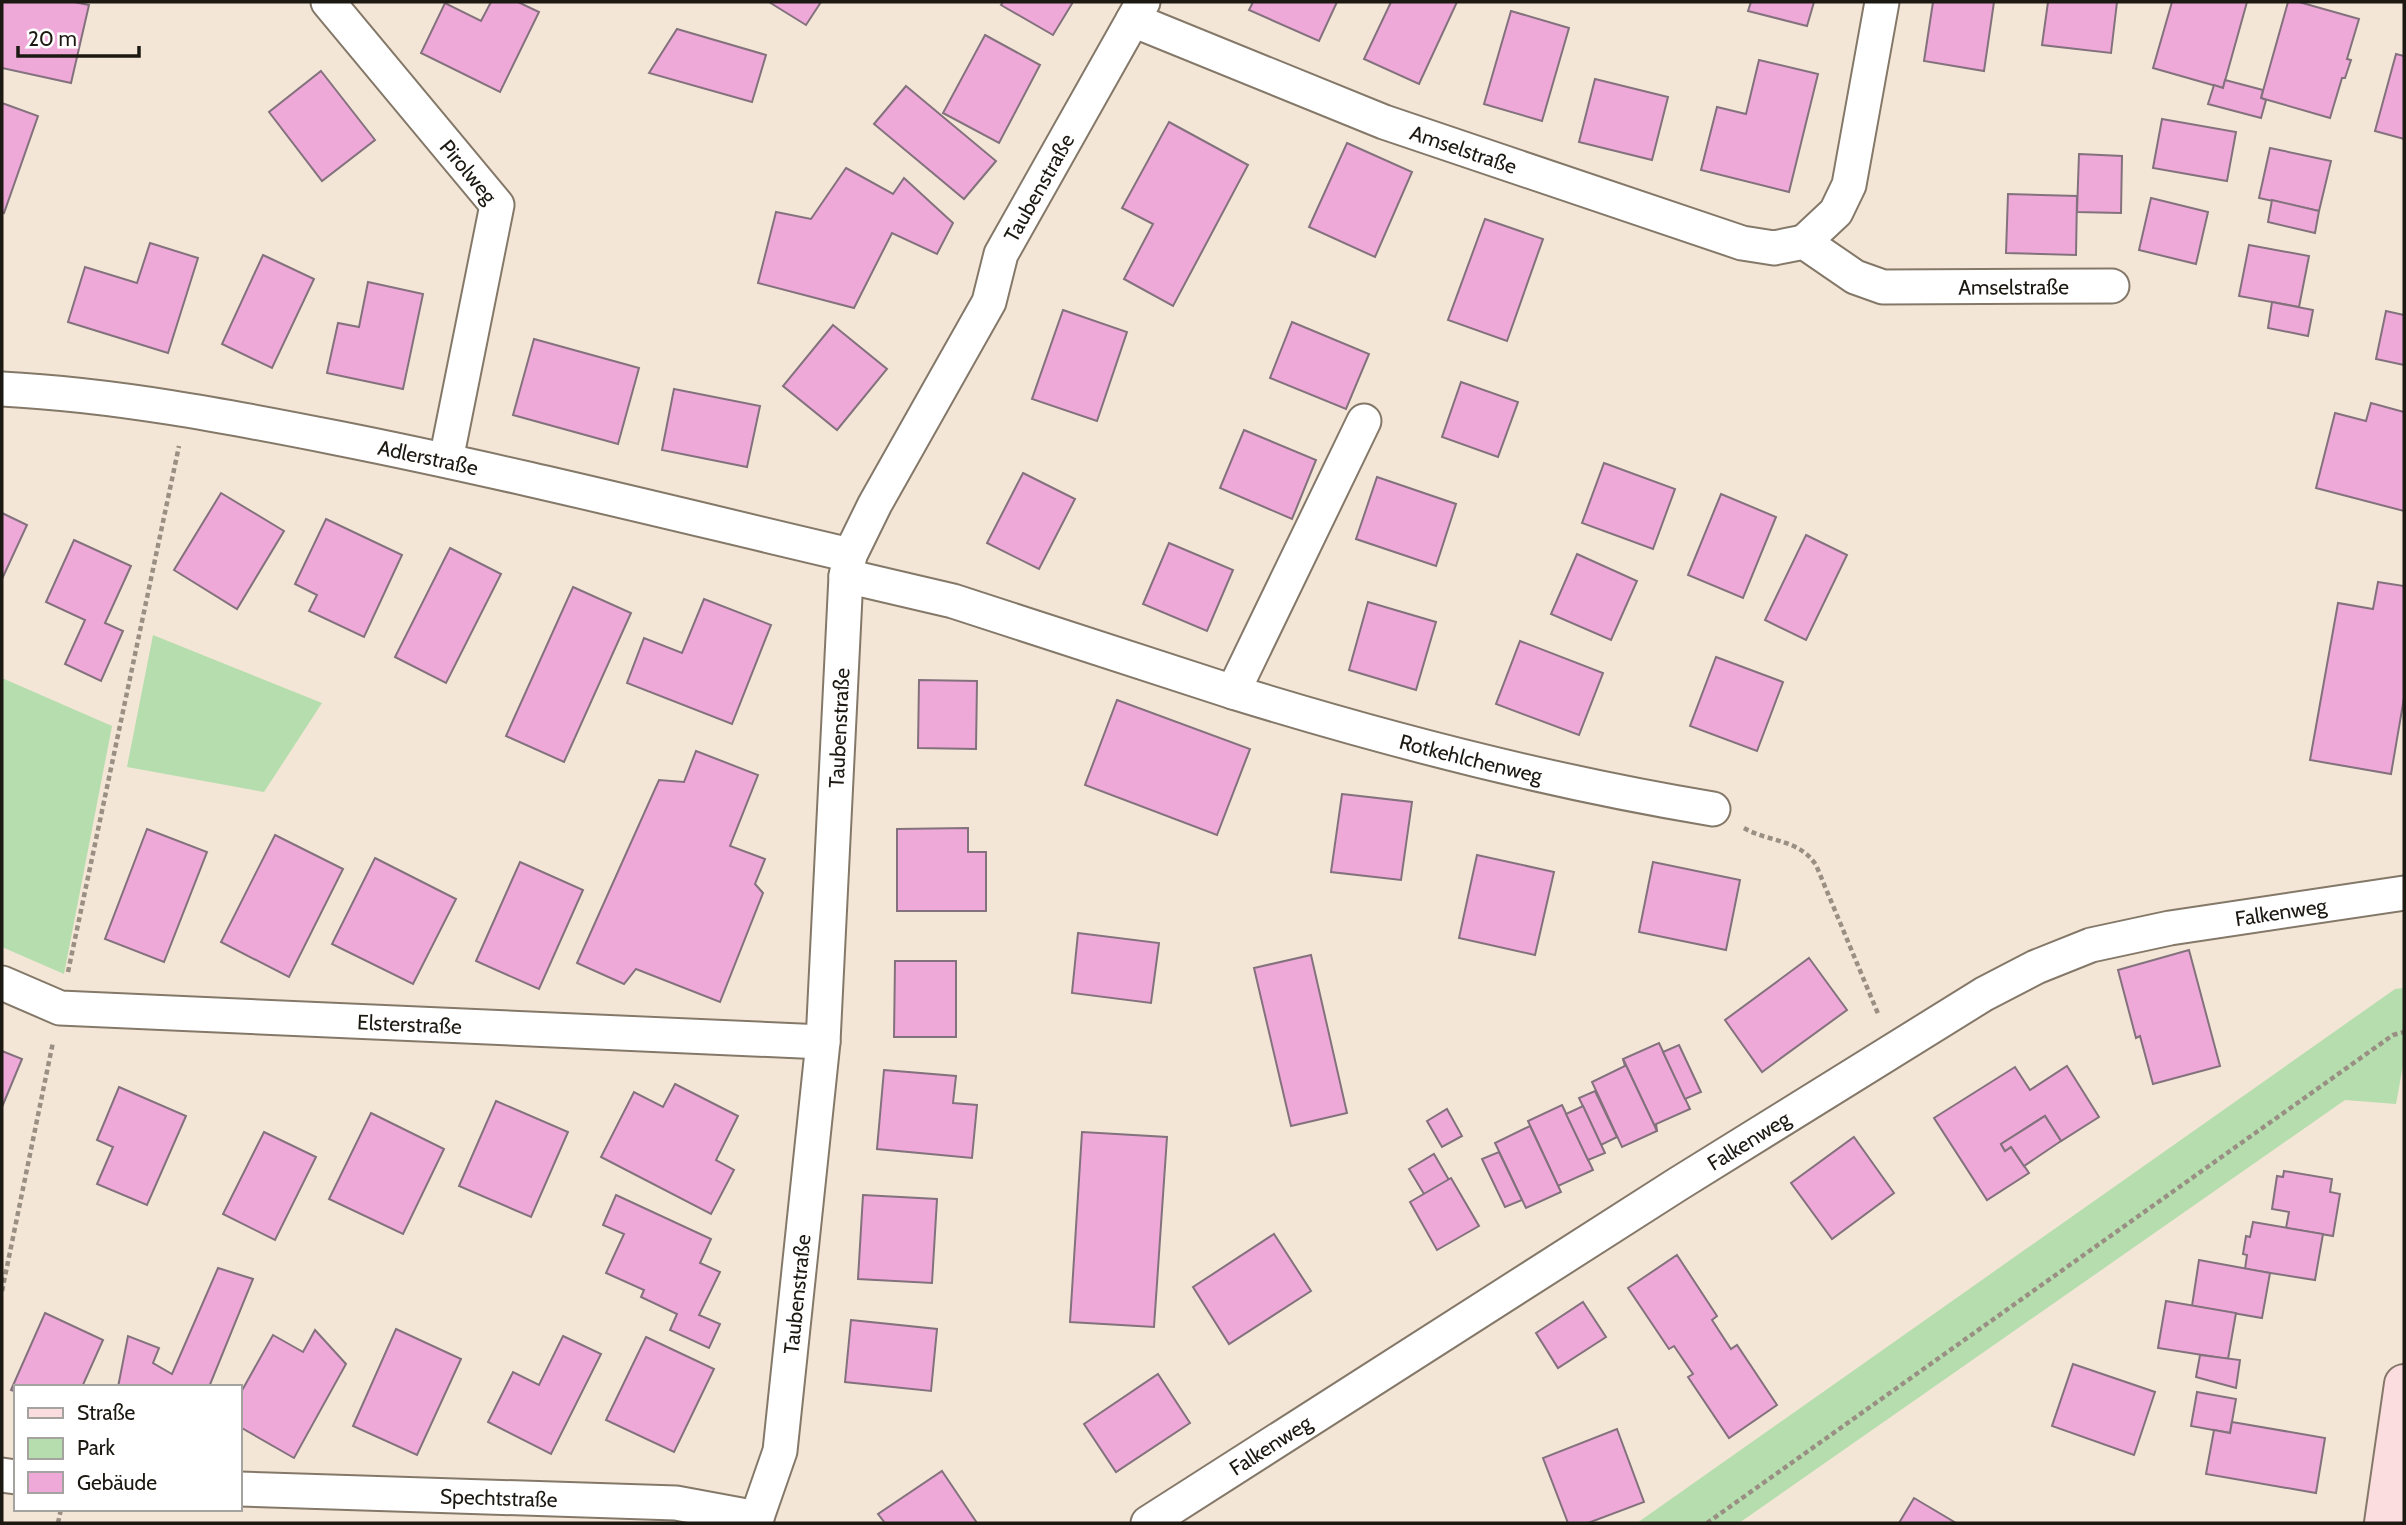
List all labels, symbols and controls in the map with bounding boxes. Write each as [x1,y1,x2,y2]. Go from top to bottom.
scale bar [18,14,138,58]
text: 20 m [28,26,77,51]
street label: Amselstraße [1407,119,1520,179]
street label: Taubenstraße [998,129,1079,246]
street label: Pirolweg [435,134,503,208]
street label: Amselstraße [1958,274,2069,299]
street label: Adlerstraße [376,434,481,480]
street label: Taubenstraße [823,667,854,789]
street label: Rotkehlchenweg [1397,728,1545,788]
street label: Falkenweg [2233,892,2329,931]
street label: Elsterstraße [357,1009,463,1038]
street label: Falkenweg [1702,1105,1795,1175]
street label: Taubenstraße [778,1233,815,1355]
legend [14,1385,242,1511]
text: Straße [77,1400,136,1425]
street label: Falkenweg [1224,1409,1316,1480]
text: Park [77,1435,115,1460]
text: Gebäude [77,1470,157,1495]
street label: Spechtstraße [440,1483,558,1512]

